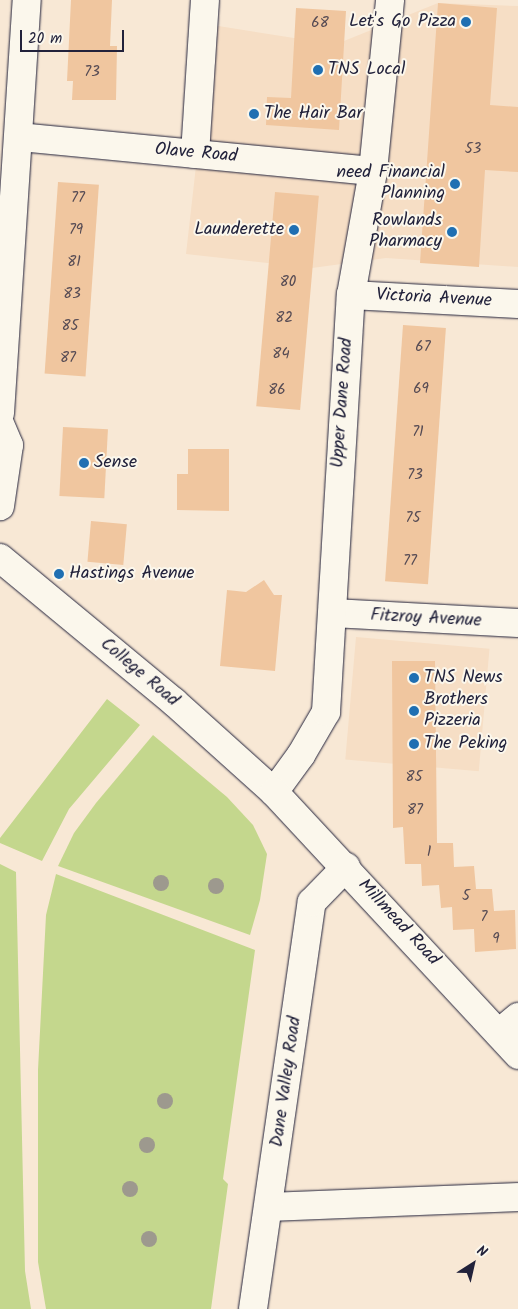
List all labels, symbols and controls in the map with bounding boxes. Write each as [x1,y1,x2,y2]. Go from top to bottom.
place label: Let's Go Pizza [349,11,456,33]
house number: 68 [311,15,329,33]
marker: Let's Go Pizza [460,16,472,28]
scale bar [22,20,126,52]
text: 20 m [28,27,62,51]
place label: TNS Local [328,59,405,81]
house number: 73 [84,64,100,82]
marker: TNS Local [312,64,324,76]
place label: The Hair Bar [264,103,362,125]
marker: The Hair Bar [248,108,260,120]
street label: Olave Road [154,140,238,168]
house number: 53 [465,141,481,159]
place label: need Financial Planning [337,163,445,205]
marker: need Financial Planning [449,178,461,190]
house number: 77 [71,190,85,208]
place label: Rowlands Pharmacy [369,211,442,253]
place label: Launderette [194,219,284,241]
house number: 79 [69,222,83,240]
marker: Launderette [288,224,300,236]
marker: Rowlands Pharmacy [446,226,458,238]
house number: 81 [67,254,81,272]
house number: 80 [280,274,296,292]
street label: Victoria Avenue [376,285,492,313]
house number: 83 [63,286,81,304]
house number: 82 [275,310,293,328]
house number: 85 [61,318,79,336]
street label: Upper Dane Road [328,337,358,469]
house number: 67 [415,339,431,357]
house number: 84 [272,346,290,364]
house number: 87 [60,350,76,368]
house number: 69 [413,381,429,399]
house number: 86 [268,382,286,400]
house number: 71 [412,424,424,442]
place label: Sense [94,452,137,474]
marker: Sense [78,457,90,469]
house number: 73 [407,467,423,485]
house number: 75 [406,510,420,528]
house number: 77 [403,553,417,571]
place label: Hastings Avenue [69,563,194,585]
marker: Hastings Avenue [53,568,65,580]
street label: Fitzroy Avenue [370,605,482,633]
street label: College Road [95,634,183,712]
place label: TNS News [424,667,503,689]
marker: TNS News [408,672,420,684]
place label: Brothers Pizzeria [424,690,488,732]
marker: Brothers Pizzeria [408,705,420,717]
place label: The Peking [424,733,507,755]
marker: The Peking [408,738,420,750]
house number: 85 [405,769,423,787]
house number: 87 [407,802,423,820]
house number: 1 [427,844,431,862]
street label: Millmead Road [352,875,444,971]
house number: 5 [462,888,470,906]
house number: 7 [481,909,487,927]
house number: 9 [492,931,500,949]
street label: Dane Valley Road [267,1015,307,1149]
north arrow [448,1239,498,1289]
text: N [472,1240,492,1263]

